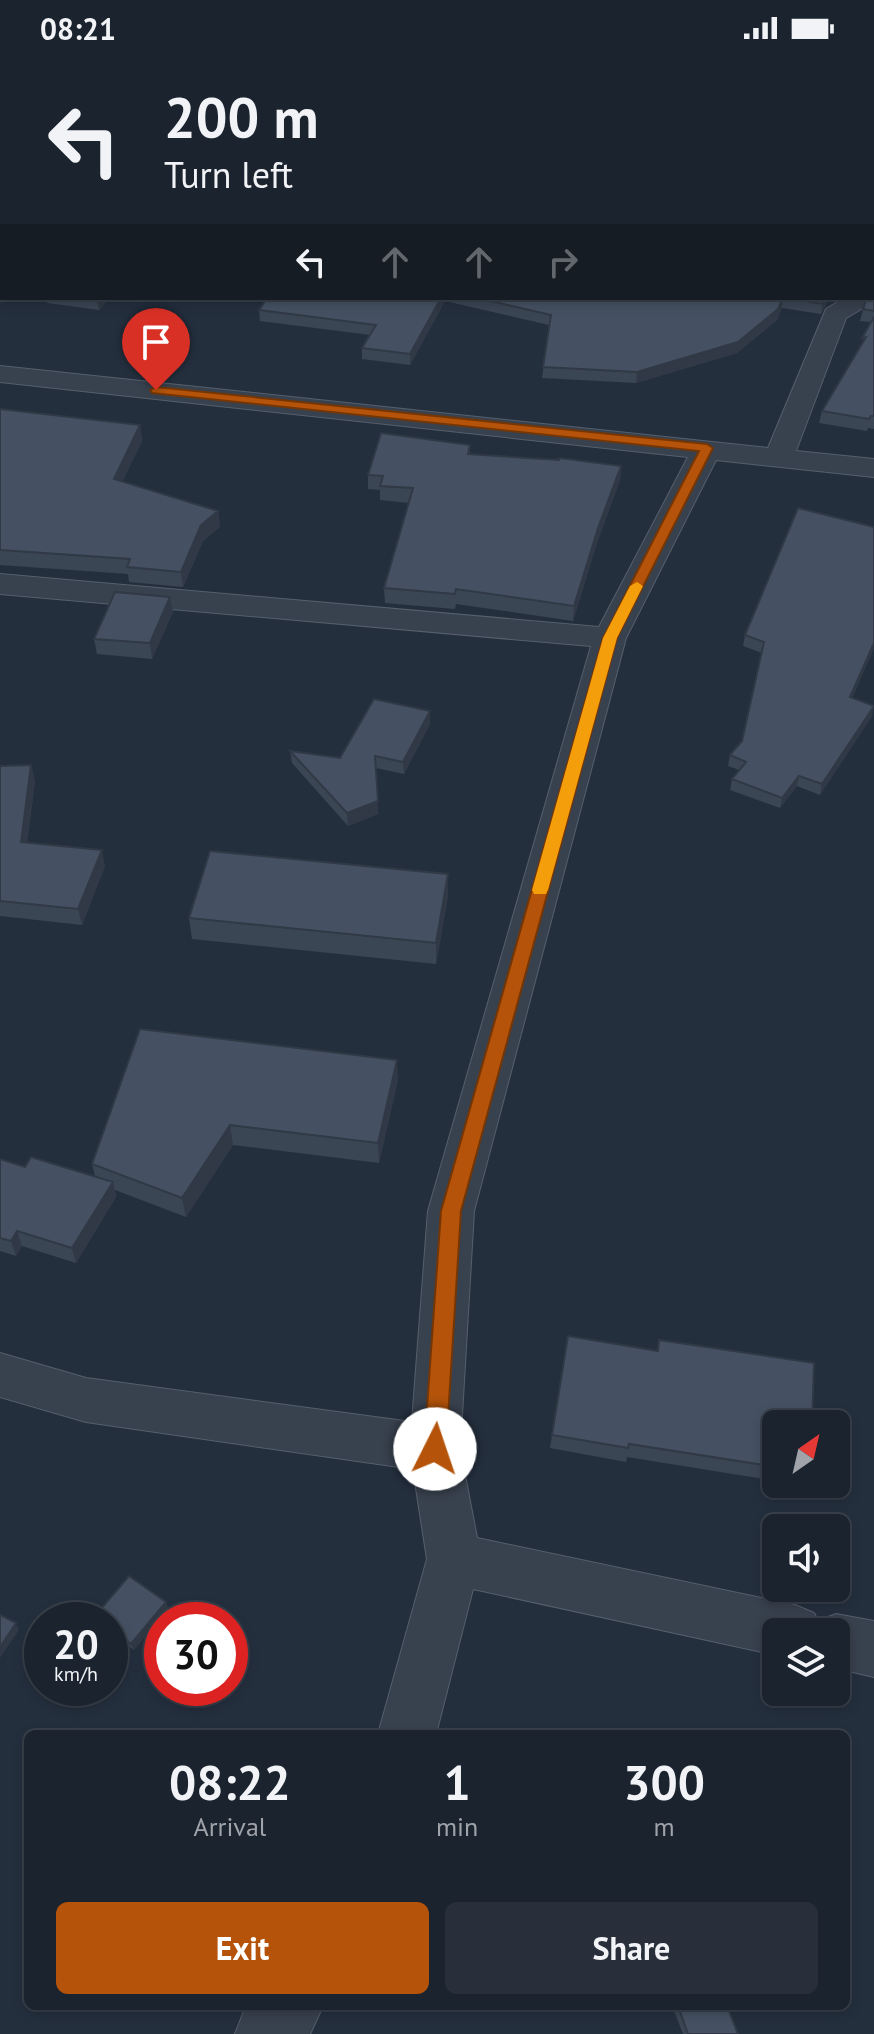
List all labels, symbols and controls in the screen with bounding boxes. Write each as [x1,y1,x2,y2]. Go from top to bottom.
text: 08:21 [40,9,116,48]
text: 200 m [164,81,319,153]
icon: left [32,88,136,192]
text: Turn left [164,151,293,198]
icon: left [289,240,333,284]
icon: ahead [373,240,417,284]
icon: ahead [457,240,501,284]
icon: right [541,240,585,284]
pin [122,308,190,390]
icon: arrive [134,320,178,364]
position arrow [393,1407,477,1491]
north arrow [762,1410,850,1498]
map controls [762,1410,850,1706]
button: sound [762,1514,850,1602]
speed limit sign: 30 [144,1602,248,1706]
text: 20 [53,1618,99,1670]
button: layers [762,1618,850,1706]
text: km/h [54,1661,98,1687]
text: 08:22 [169,1751,291,1813]
text: 1 [443,1751,471,1813]
text: 300 [623,1751,705,1813]
text: Arrival [194,1810,266,1843]
text: min [436,1810,478,1843]
text: m [654,1810,675,1843]
button: Exit [56,1902,429,1994]
button: Share [445,1902,818,1994]

